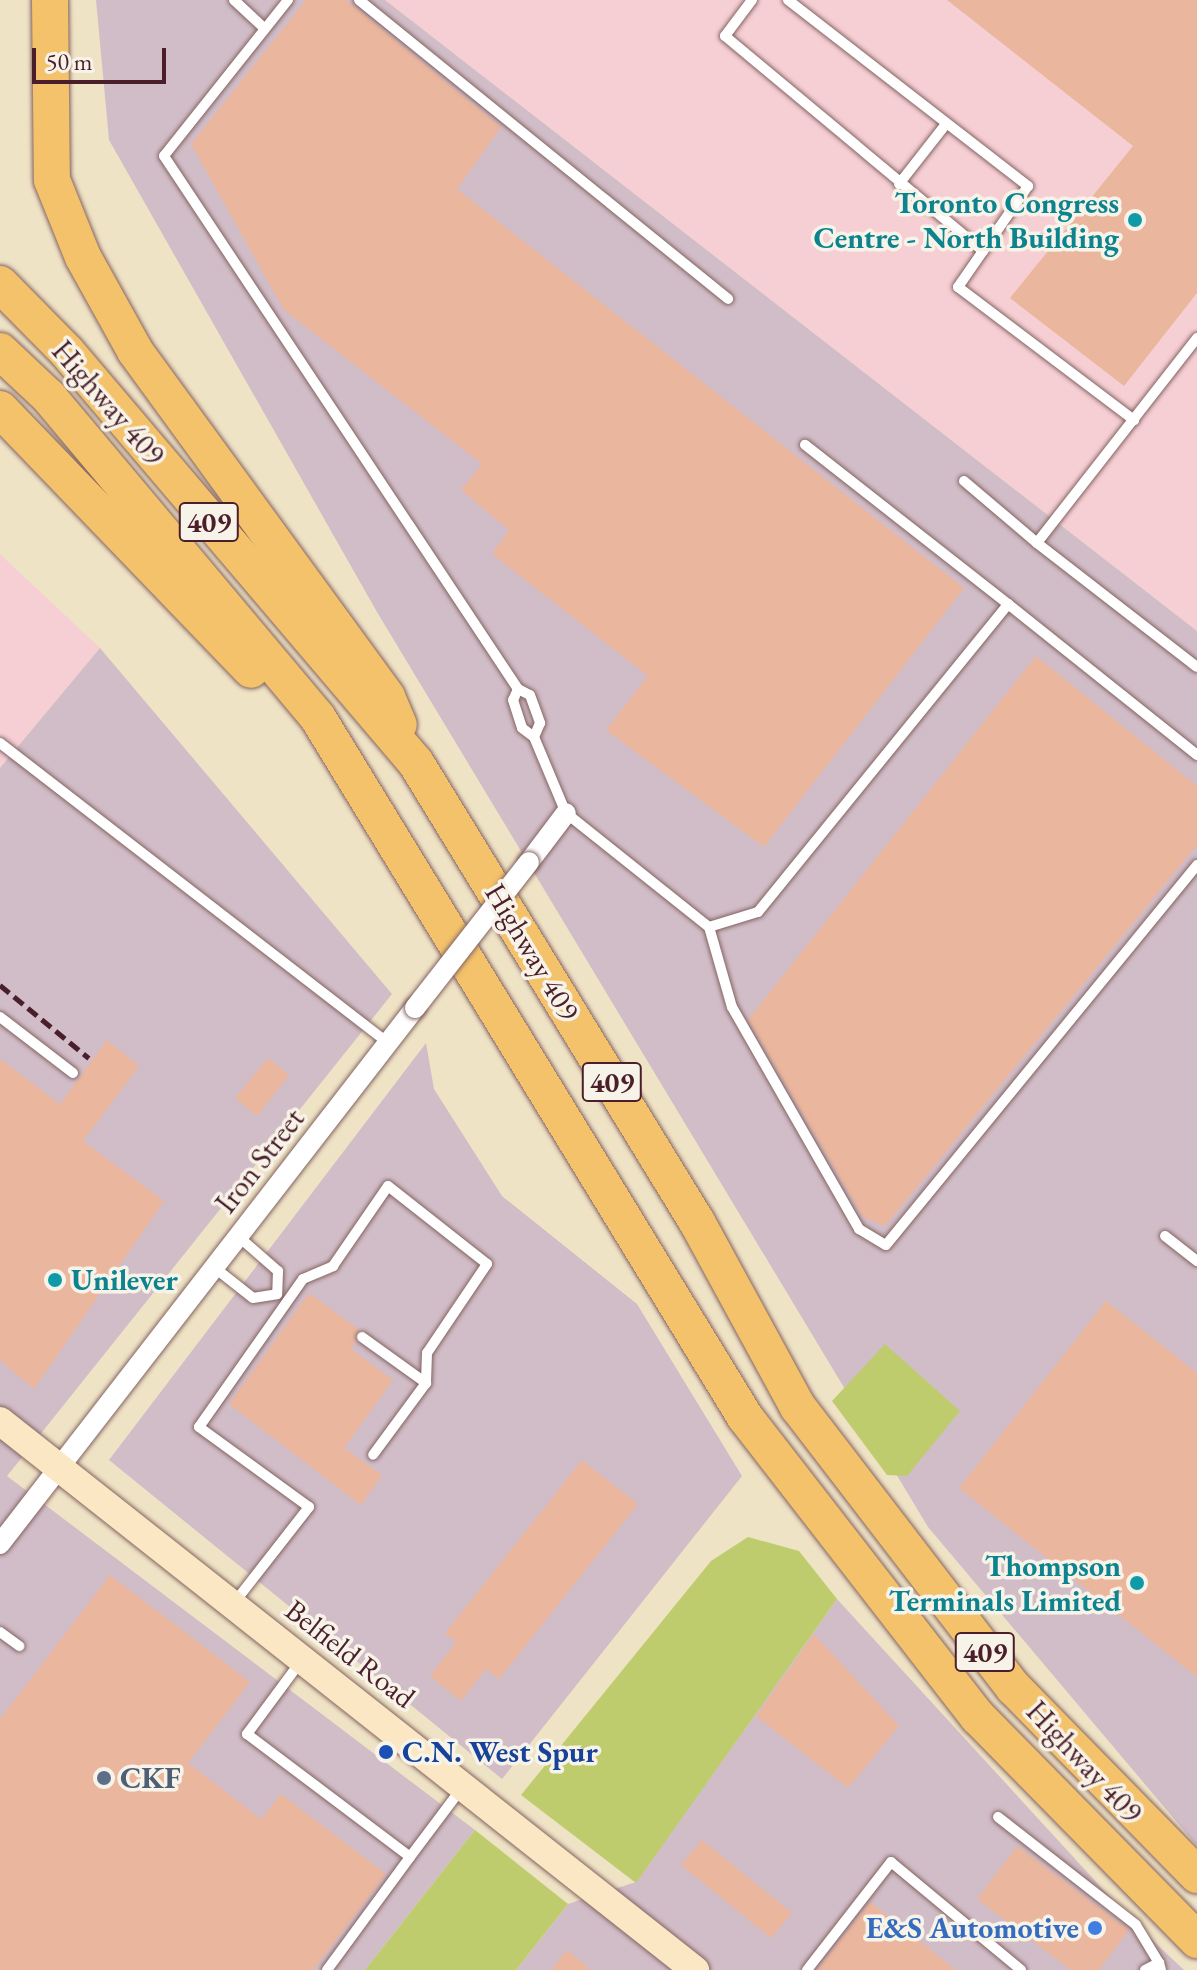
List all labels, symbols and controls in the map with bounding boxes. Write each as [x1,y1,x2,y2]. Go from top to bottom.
scale bar [36,32,170,82]
text: 50 m [46,46,93,77]
place label: Toronto Congress Centre - North Building [813,185,1119,256]
marker: Toronto Congress Centre - North Building [1126,211,1144,229]
street label: Highway 409 [44,333,172,473]
road number: 409 [177,498,241,546]
street label: Highway 409 [477,877,587,1027]
road number: 409 [580,1058,644,1106]
street label: Iron Street [208,1102,312,1220]
place label: Unilever [71,1262,178,1298]
marker: Unilever [46,1271,64,1289]
place label: Thompson Terminals Limited [889,1548,1121,1618]
marker: Thompson Terminals Limited [1128,1574,1146,1592]
street label: Belfield Road [278,1592,422,1716]
road number: 409 [953,1628,1017,1676]
street label: Highway 409 [1018,1694,1150,1830]
place label: C.N. West Spur [402,1734,598,1770]
marker: C.N. West Spur [377,1743,395,1761]
place label: CKF [120,1760,181,1796]
marker: CKF [95,1769,113,1787]
place label: E&S Automotive [866,1910,1079,1946]
marker: E&S Automotive [1086,1919,1104,1937]

